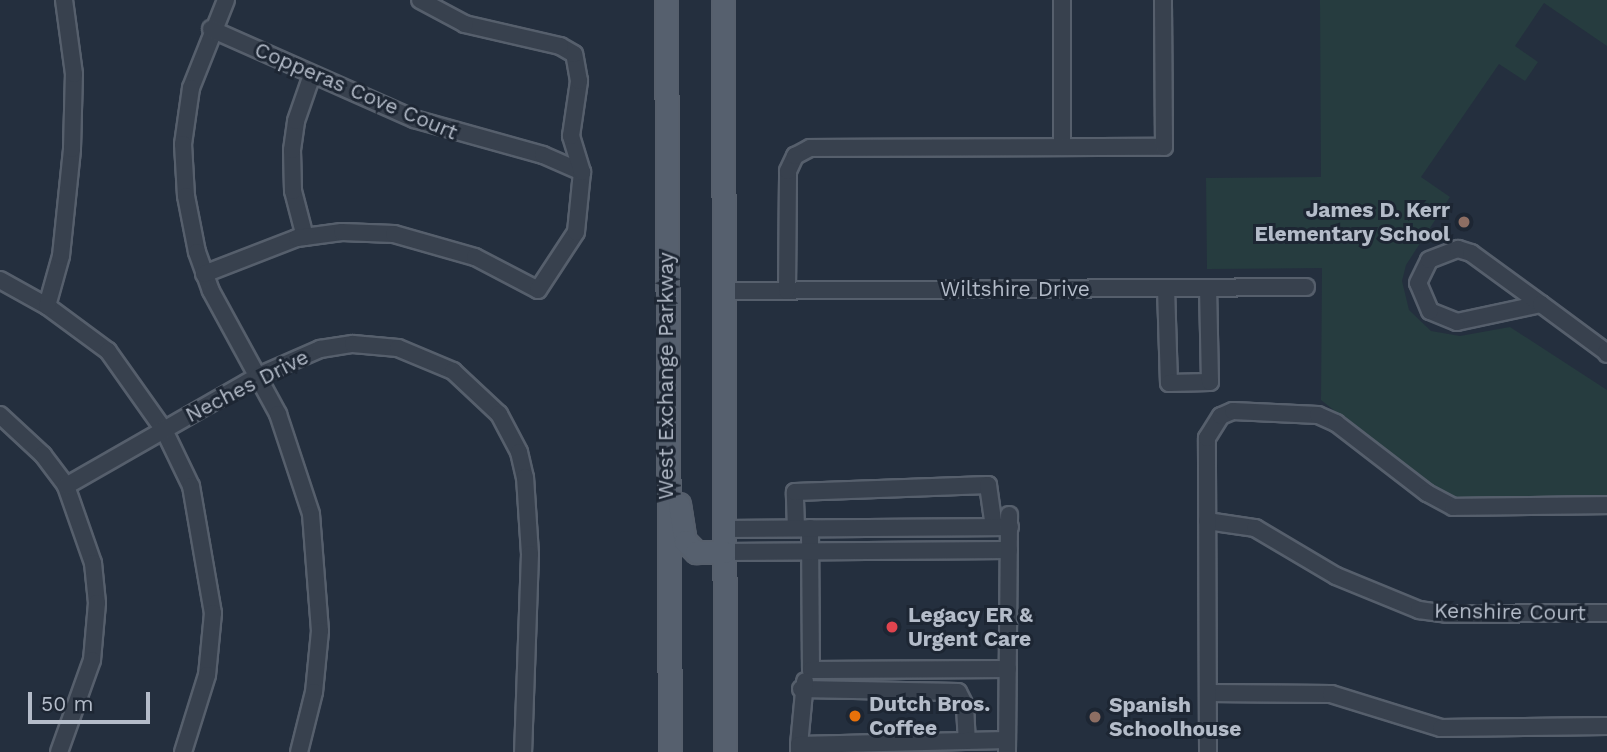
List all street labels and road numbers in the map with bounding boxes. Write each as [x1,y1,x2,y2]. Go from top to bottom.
street label: Copperas Cove Court [251,37,461,145]
street label: West Exchange Parkway [653,252,679,500]
street label: Wiltshire Drive [940,276,1090,302]
street label: Neches Drive [181,344,313,428]
street label: Kenshire Court [1434,598,1586,626]

